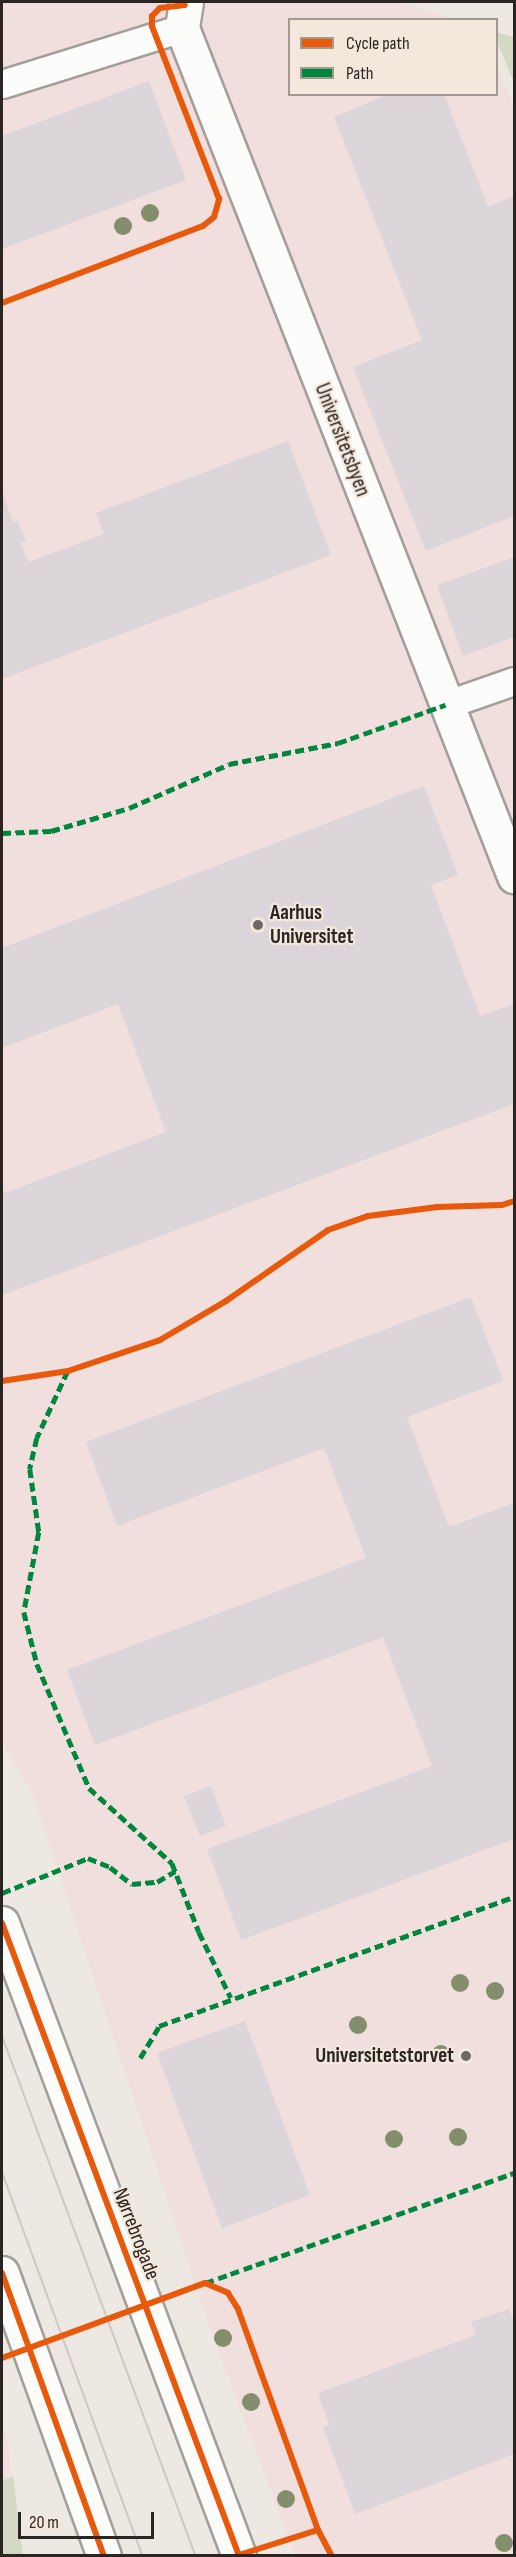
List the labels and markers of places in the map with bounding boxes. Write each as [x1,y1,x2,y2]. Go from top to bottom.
place label: Aarhus Universitet [270,900,353,950]
marker: Aarhus Universitet [251,918,265,932]
place label: Universitetstorvet [315,2043,454,2069]
marker: Universitetstorvet [459,2049,473,2063]

